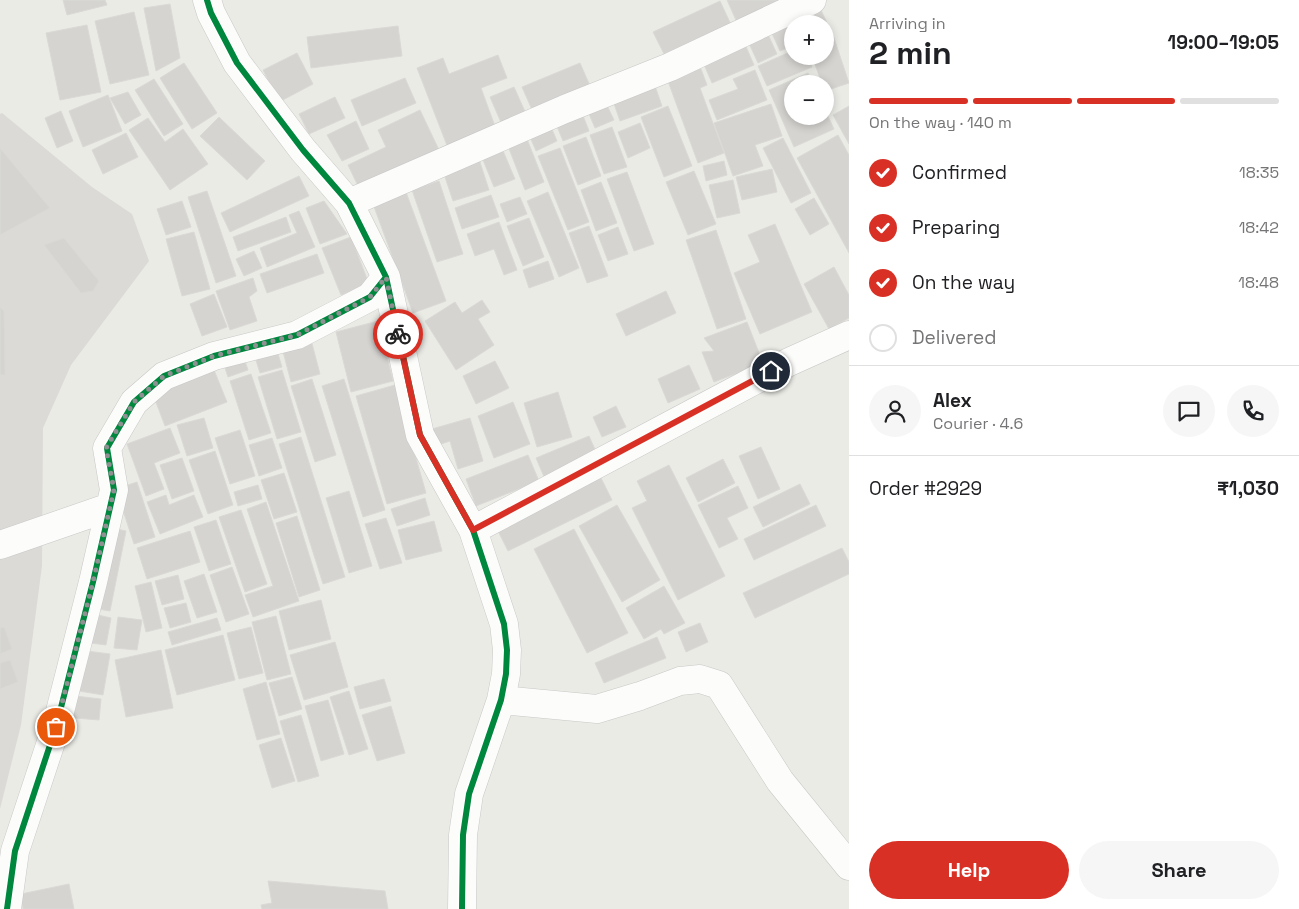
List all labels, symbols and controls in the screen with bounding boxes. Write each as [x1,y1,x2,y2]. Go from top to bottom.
text: Arriving in [869,13,946,34]
map controls [784,15,834,125]
button: + [784,15,834,65]
text: 19:00–19:05 [1168,30,1279,55]
text: 2 min [869,33,952,73]
button: − [784,75,834,125]
text: On the way · 140 m [869,112,1012,133]
icon: check [869,159,897,187]
text: Confirmed [912,160,1007,185]
text: 18:35 [1239,162,1279,183]
icon: check [869,214,897,242]
text: Preparing [912,215,1000,240]
text: 18:42 [1239,217,1279,238]
icon: check [869,269,897,297]
text: On the way [912,270,1015,295]
text: 18:48 [1238,272,1279,293]
courier [373,309,423,359]
icon: bike [384,320,412,348]
text: Delivered [912,325,997,350]
pin [750,350,792,392]
icon: home [757,357,785,385]
button: person [869,385,921,437]
button: chat [1163,385,1215,437]
button: phone [1227,385,1279,437]
text: Alex [933,388,972,413]
text: Courier · 4.6 [933,413,1023,434]
text: Order #2929 [869,476,982,501]
text: ₹1,030 [1217,476,1279,501]
pin [35,706,77,748]
icon: bag [42,713,70,741]
button: Help [869,841,1069,899]
button: Share [1079,841,1279,899]

